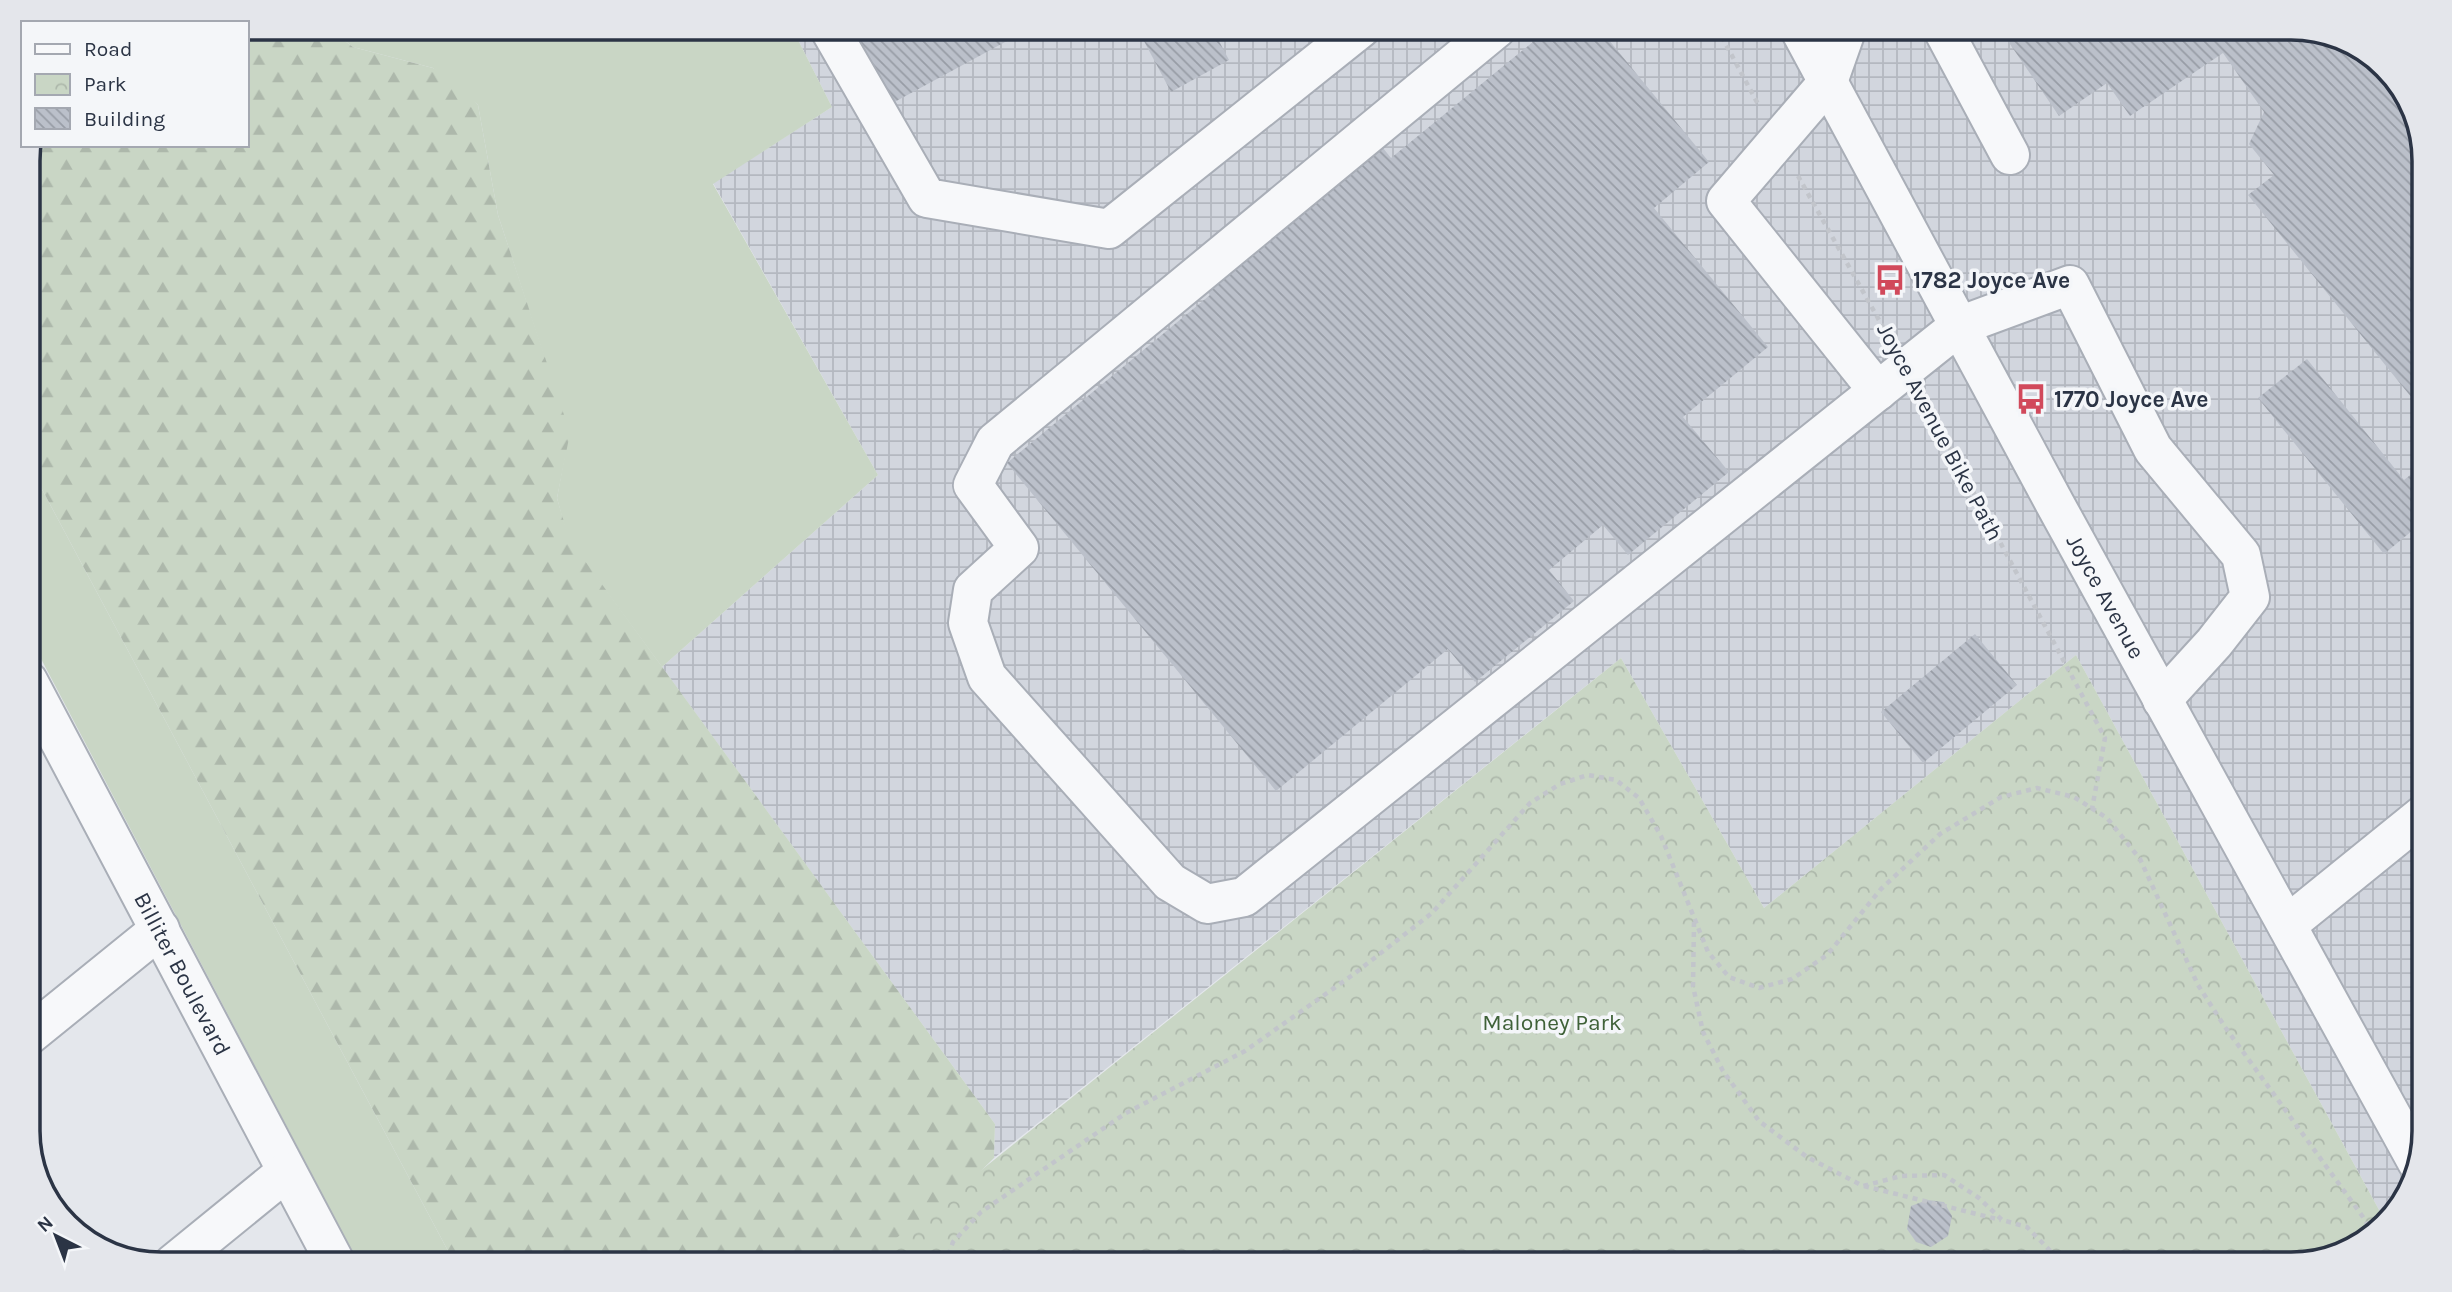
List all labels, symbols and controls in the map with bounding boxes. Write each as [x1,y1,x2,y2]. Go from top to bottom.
legend [21,21,248,147]
text: Road [84,37,132,61]
text: Park [84,72,127,96]
text: Building [84,107,165,131]
bus stop icon: 1782 Joyce Ave [1873,263,1907,297]
place label: 1782 Joyce Ave [1913,267,2070,294]
street label: Joyce Avenue Bike Path [1871,319,2009,545]
bus stop icon: 1770 Joyce Ave [2014,382,2048,416]
place label: 1770 Joyce Ave [2054,386,2209,413]
street label: Joyce Avenue [2061,530,2151,663]
street label: Billiter Boulevard [129,888,237,1060]
park label: Maloney Park [1482,1009,1622,1036]
north arrow [21,1201,91,1271]
text: N [33,1211,58,1237]

